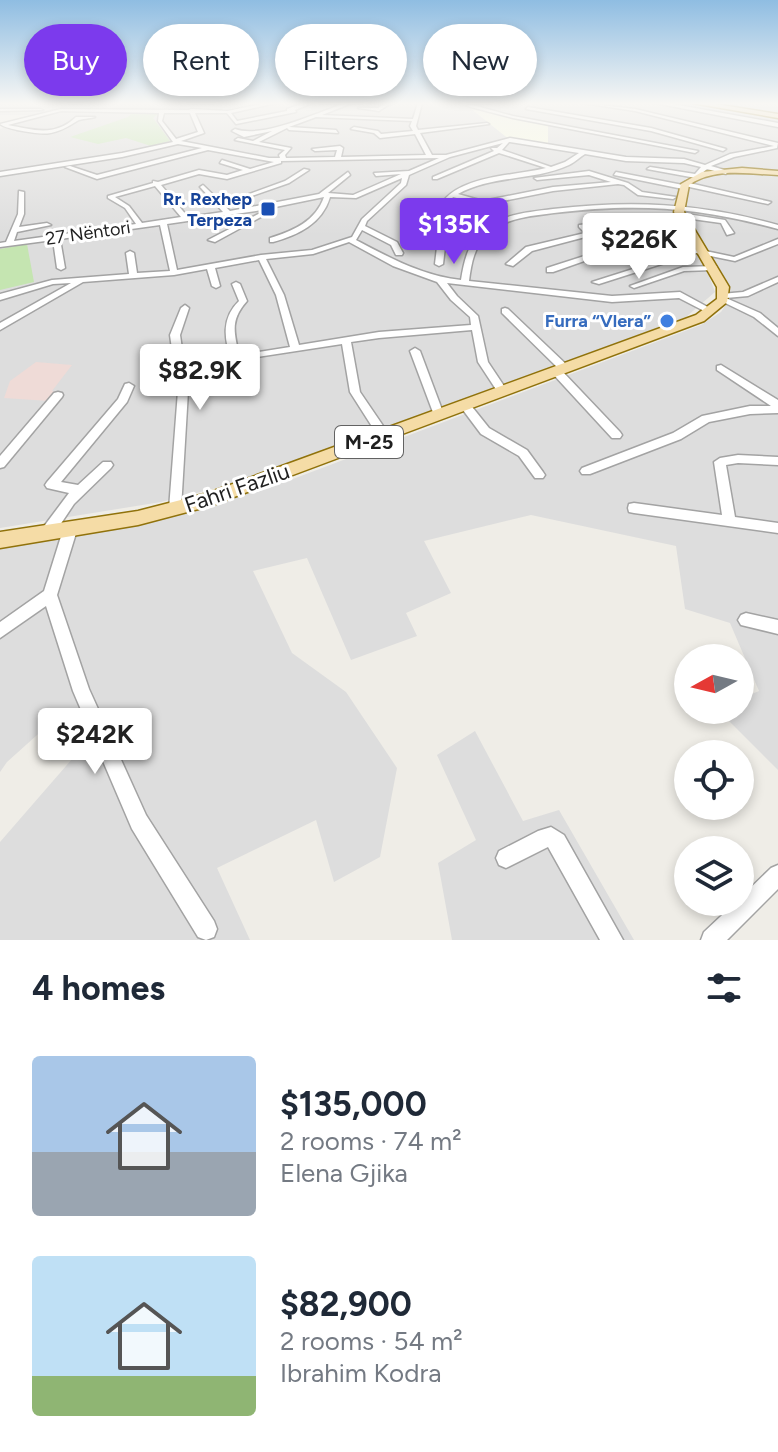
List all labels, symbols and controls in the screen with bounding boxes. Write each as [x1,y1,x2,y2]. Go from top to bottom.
chip: Buy [24,24,127,96]
chip: Rent [143,24,259,96]
chip: Filters [275,24,407,96]
chip: New [423,24,537,96]
place label: Rr. Rexhep Terpeza [163,188,252,231]
pin: $135K [398,198,510,266]
marker: Rr. Rexhep Terpeza [259,200,277,218]
text: $135K [418,208,490,240]
pin: $226K [583,213,695,281]
street label: 27 Nëntori [44,216,132,250]
text: $226K [601,223,677,255]
place label: Furra “Vlera” [545,310,652,332]
marker: Furra “Vlera” [658,312,676,330]
pin: $82.9K [135,344,265,412]
text: $82.9K [158,354,242,386]
road number: M-25 [335,426,403,458]
street label: Fahri Fazliu [181,457,293,519]
north arrow [674,644,754,724]
map controls [674,644,754,916]
pin: $242K [39,708,151,776]
text: $242K [56,718,134,750]
button: locate [674,740,754,820]
button: layers [674,836,754,916]
icon: filters [702,966,746,1010]
text: 4 homes [32,968,165,1009]
text: $135,000 [280,1084,427,1125]
icon: home [96,1088,192,1184]
text: 2 rooms · 74 m² [280,1125,462,1157]
text: Elena Gjika [280,1157,408,1189]
text: $82,900 [280,1284,412,1325]
icon: home [96,1288,192,1384]
text: 2 rooms · 54 m² [280,1325,463,1357]
text: Ibrahim Kodra [280,1357,441,1389]

